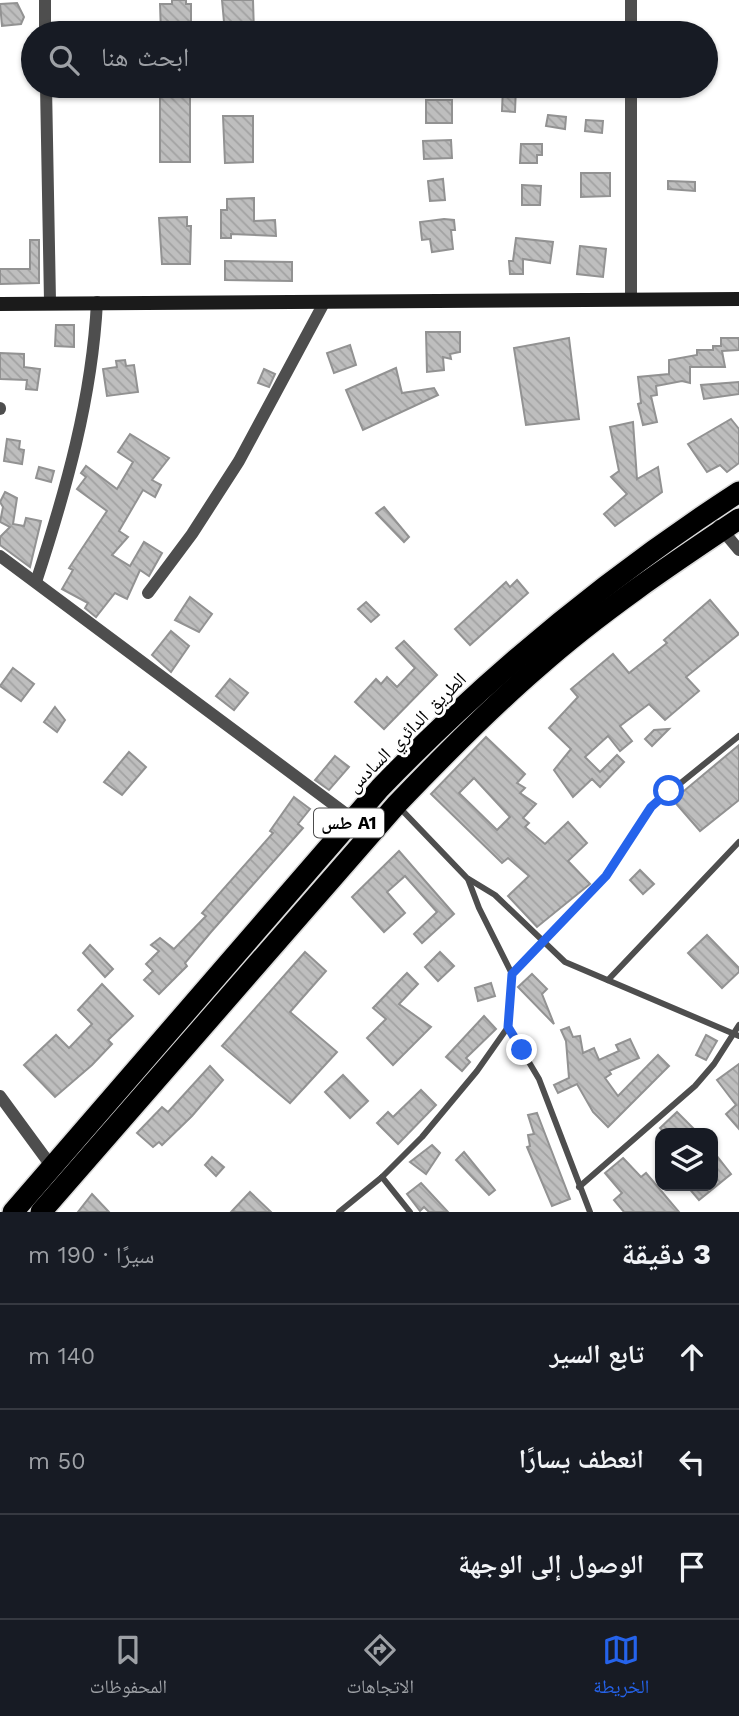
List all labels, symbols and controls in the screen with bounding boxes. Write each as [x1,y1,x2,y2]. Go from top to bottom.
search box [21,21,718,98]
icon: search [45,41,83,79]
text: ابحث هنا [101,42,189,72]
street label: الطريق الدائري السادس [342,668,474,800]
route start [653,775,684,806]
road number: طس A1 [314,808,384,838]
route end [506,1034,537,1065]
map controls [655,1128,718,1191]
button: layers [655,1128,718,1191]
text: 3 دقيقة [622,1236,711,1271]
text: سيرًا · 190 m [28,1242,154,1269]
icon: ahead [673,1338,711,1376]
text: تابع السير [550,1339,644,1369]
text: 140 m [28,1343,95,1370]
icon: left [673,1443,711,1481]
text: انعطف يسارًا [519,1444,644,1474]
text: 50 m [28,1448,85,1475]
icon: arrive [673,1548,711,1586]
text: الوصول إلى الوجهة [458,1549,644,1579]
tab: المحفوظات [90,1631,167,1705]
tab: الاتجاهات [346,1631,414,1705]
tab: الخريطة [593,1631,649,1705]

